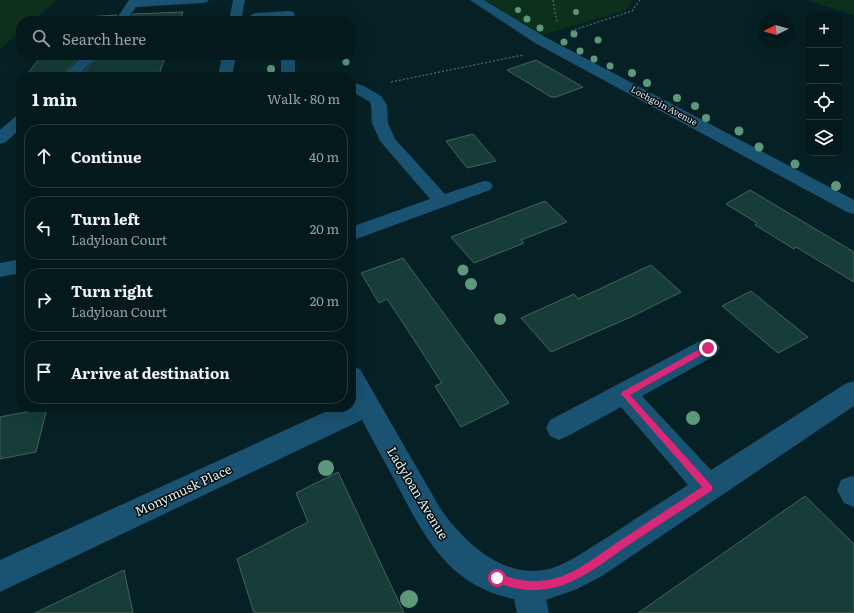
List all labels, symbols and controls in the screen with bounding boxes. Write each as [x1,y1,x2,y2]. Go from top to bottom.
north arrow [758,12,794,48]
map controls [806,12,842,156]
button: + [806,12,842,48]
search box [16,16,356,60]
icon: search [30,27,52,49]
text: Search here [62,27,146,50]
button: − [806,48,842,84]
street label: Lochgoin Avenue [629,82,701,129]
button: locate [806,84,842,120]
text: 1 min [32,86,77,111]
text: Walk · 80 m [267,89,340,108]
button: layers [806,120,842,156]
icon: ahead [33,145,55,167]
text: Continue [71,145,141,168]
text: 40 m [309,147,339,166]
text: Turn left [71,207,140,230]
icon: left [33,217,55,239]
text: 20 m [310,219,339,238]
text: Ladyloan Court [71,230,167,249]
text: Turn right [71,279,153,302]
icon: right [33,289,55,311]
text: 20 m [310,291,339,310]
text: Ladyloan Court [71,302,167,321]
route end [699,339,717,357]
icon: arrive [33,361,55,383]
text: Arrive at destination [71,361,230,384]
street label: Ladyloan Avenue [383,443,454,543]
street label: Monymusk Place [131,459,235,520]
route start [488,569,506,587]

